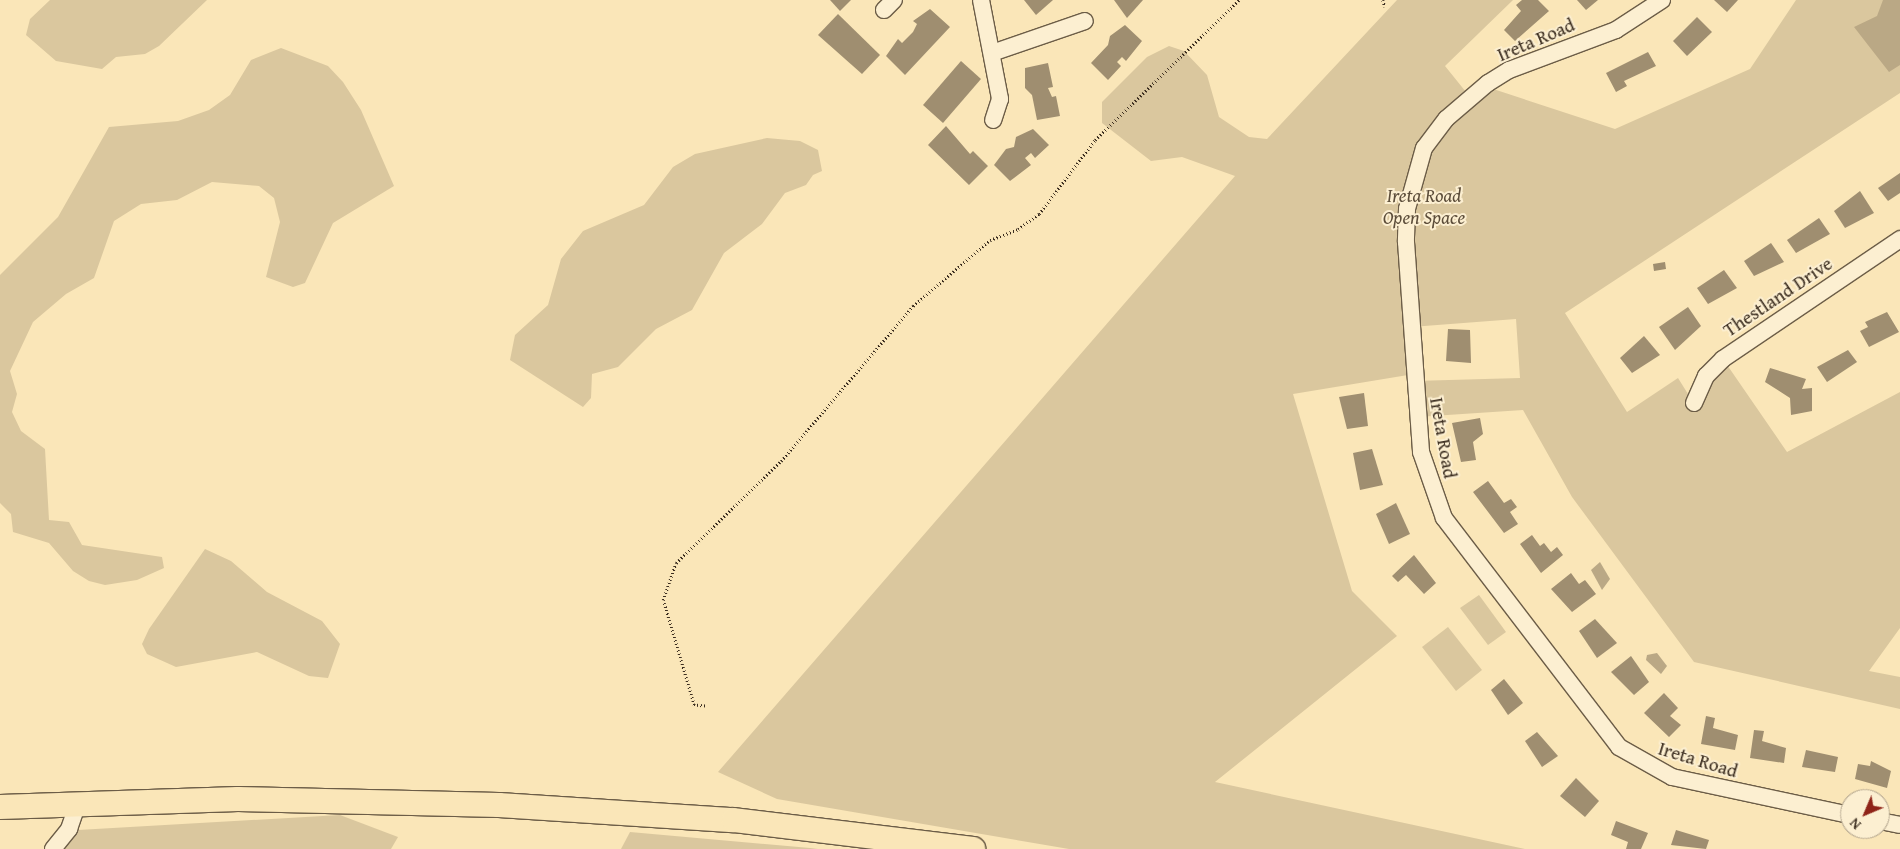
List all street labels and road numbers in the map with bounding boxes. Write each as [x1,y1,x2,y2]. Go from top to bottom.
street label: Ireta Road [1494,14,1578,66]
street label: Thestland Drive [1719,252,1837,342]
street label: Ireta Road [1425,396,1461,480]
street label: Ireta Road [1655,737,1741,783]

